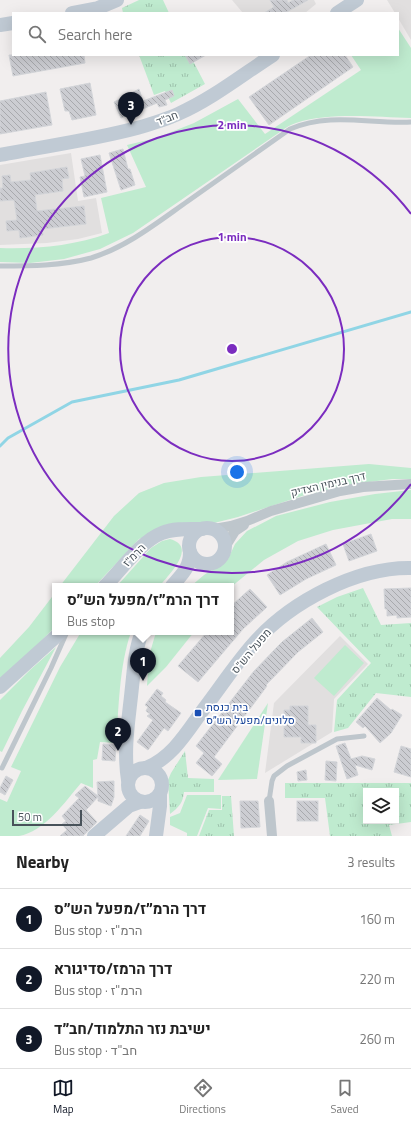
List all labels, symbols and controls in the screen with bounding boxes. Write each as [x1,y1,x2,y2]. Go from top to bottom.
search box [12,12,399,56]
icon: search [26,23,48,45]
text: Search here [58,23,132,46]
pin: 3 [118,92,144,125]
street label: חב"ד [154,107,180,129]
text: 2 min [217,115,247,134]
text: 1 min [217,227,247,246]
centre of rings [225,342,239,356]
your location [227,462,247,482]
street label: דרך בנימין הצדיק [289,468,367,500]
street label: הרמ"ז [119,540,149,570]
popup [52,583,234,635]
text: דרך הרמ״ז/מפעל הש״ס [67,588,219,611]
text: Bus stop [67,611,115,631]
street label: מפעל הש"ס [227,625,275,677]
pin: 1 [130,648,156,681]
place label: בית כנסת סלונים/מפעל הש״ס [206,699,295,728]
marker: בית כנסת סלונים/מפעל הש״ס [193,708,203,718]
pin: 2 [105,718,131,751]
map controls [363,788,399,824]
button: layers [363,788,399,824]
scale bar [12,808,82,827]
text: 50 m [18,809,42,825]
text: Nearby [16,849,69,875]
text: 3 results [347,852,395,872]
text: דרך הרמ״ז/מפעל הש״ס [54,897,206,920]
text: 1 [25,909,33,929]
text: 160 m [359,909,395,929]
text: Bus stop · הרמ"ז [54,920,142,940]
text: דרך הרמז/סדיגורא [54,957,172,980]
text: 2 [25,969,33,989]
text: 220 m [359,969,395,989]
text: Bus stop · הרמ"ז [54,980,142,1000]
text: ישיבת נזר התלמוד/חב״ד [54,1017,211,1040]
text: 3 [25,1029,33,1049]
text: 260 m [359,1029,395,1049]
text: Bus stop · חב"ד [54,1040,137,1060]
tab: Map [52,1077,74,1117]
tab: Directions [179,1077,226,1117]
tab: Saved [331,1077,359,1117]

